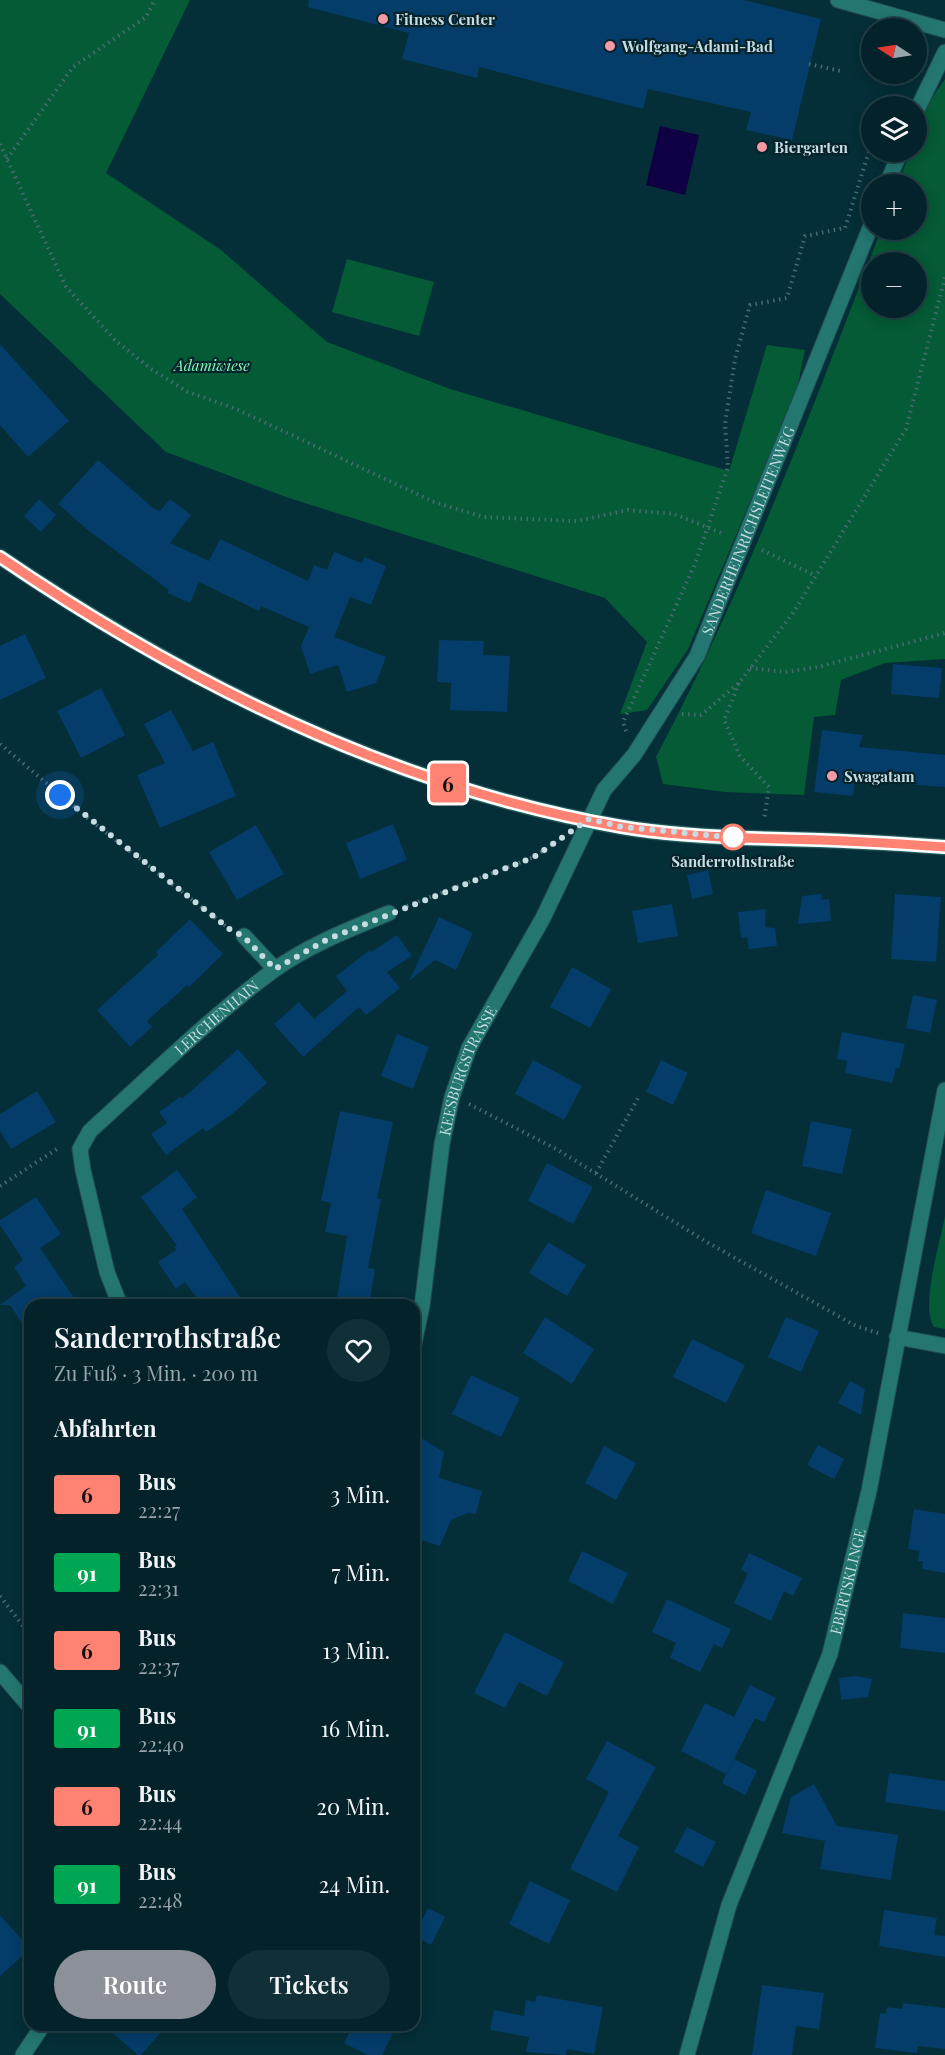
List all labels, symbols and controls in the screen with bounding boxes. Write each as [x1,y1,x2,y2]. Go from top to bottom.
place label: Fitness Center [395,9,495,29]
marker: Fitness Center [376,12,390,26]
north arrow [861,18,927,84]
map controls [861,18,927,318]
place label: Wolfgang-Adami-Bad [621,36,773,56]
marker: Wolfgang-Adami-Bad [603,39,617,53]
button: layers [861,96,927,162]
place label: Biergarten [774,137,849,157]
marker: Biergarten [755,140,769,154]
button: + [861,174,927,240]
button: − [861,252,927,318]
park label: Adamiwiese [172,355,250,375]
street label: SANDERHEINRICHSLEITENWEG [697,423,799,638]
line badge: 6 [428,764,468,802]
place label: Swagatam [844,766,915,786]
text: 6 [442,769,454,797]
marker: Swagatam [825,769,839,783]
your location [45,780,75,810]
marker: Sanderrothstraße [720,824,746,850]
place label: Sanderrothstraße [671,851,795,871]
street label: LERCHENHAIN [170,975,263,1059]
street label: KEESBURGSTRASSE [434,1002,501,1137]
text: Sanderrothstraße [54,1318,281,1355]
button: heart [327,1319,390,1382]
text: Zu Fuß · 3 Min. · 200 m [54,1359,258,1386]
text: Abfahrten [54,1413,157,1443]
text: Bus [138,1466,176,1496]
text: 3 Min. [330,1479,390,1509]
text: 6 [81,1480,93,1508]
text: 22:27 [138,1496,180,1523]
street label: EBERTSKLINGE [825,1526,870,1636]
text: Bus [138,1544,176,1574]
text: 7 Min. [332,1557,390,1587]
text: 91 [77,1558,97,1586]
text: 22:31 [138,1574,179,1601]
text: Bus [138,1622,176,1652]
text: 13 Min. [323,1635,390,1665]
text: 6 [81,1636,93,1664]
text: 22:37 [138,1652,180,1679]
text: Bus [138,1700,176,1730]
text: 16 Min. [321,1713,390,1743]
text: 91 [77,1714,97,1742]
text: 22:40 [138,1730,184,1757]
text: Bus [138,1778,176,1808]
text: 20 Min. [316,1791,390,1821]
text: 6 [81,1792,93,1820]
text: 22:44 [138,1808,182,1835]
text: Bus [138,1856,176,1886]
text: 24 Min. [319,1869,390,1899]
text: 91 [77,1870,97,1898]
text: 22:48 [138,1886,183,1913]
button: Route [54,1950,216,2019]
button: Tickets [228,1950,390,2019]

